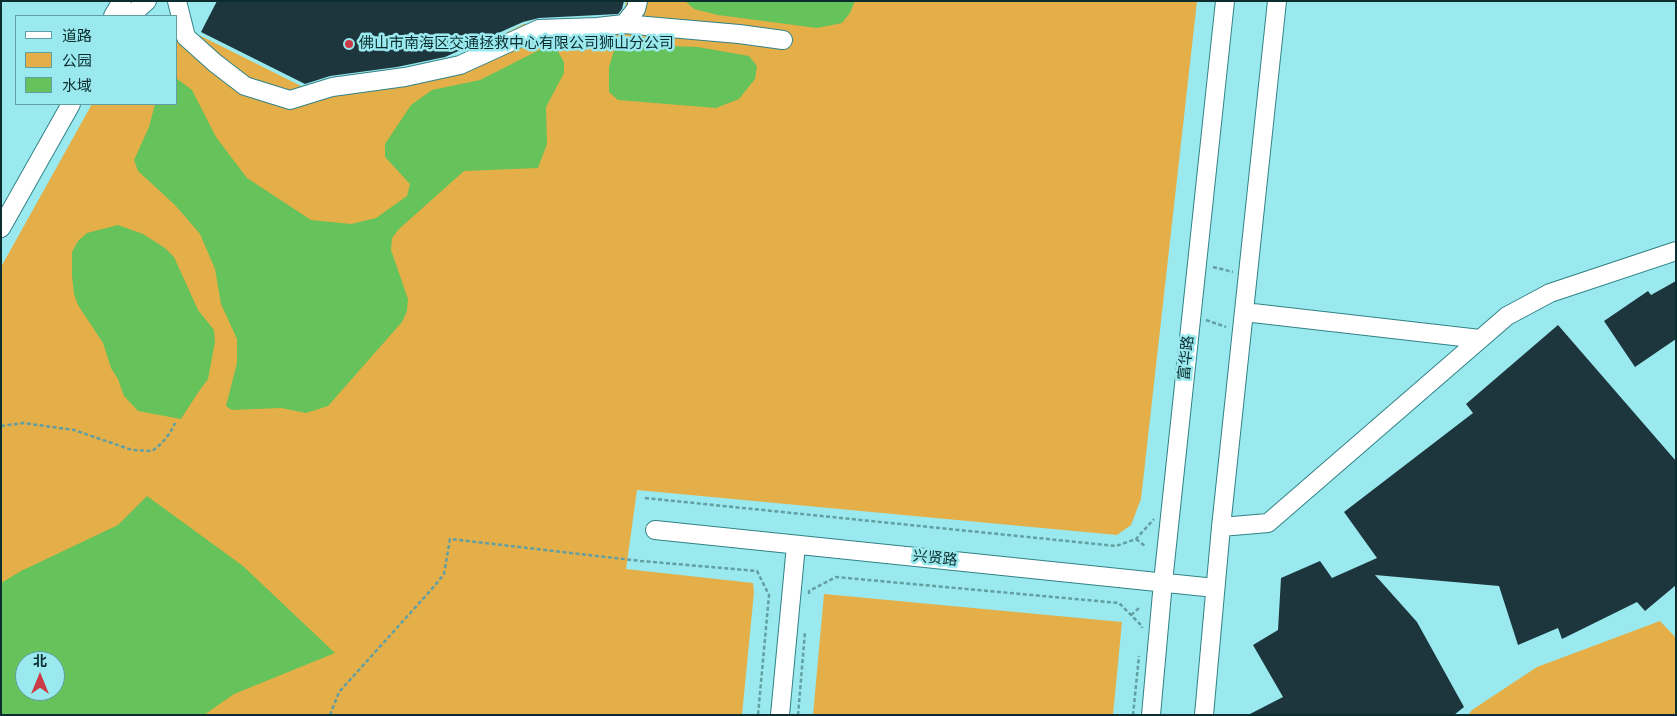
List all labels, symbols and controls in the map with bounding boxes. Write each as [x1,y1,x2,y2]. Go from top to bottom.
legend [15,15,178,105]
text: 道路 [62,27,92,46]
place label: 佛山市南海区交通拯救中心有限公司狮山分公司 [359,35,674,53]
marker: 佛山市南海区交通拯救中心有限公司狮山分公司 [343,38,355,50]
text: 公园 [62,52,92,71]
text: 水域 [62,77,92,96]
street label: 富华路 [1176,335,1198,381]
street label: 兴贤路 [912,548,958,570]
north arrow [15,651,65,701]
text: 北 [33,653,47,670]

